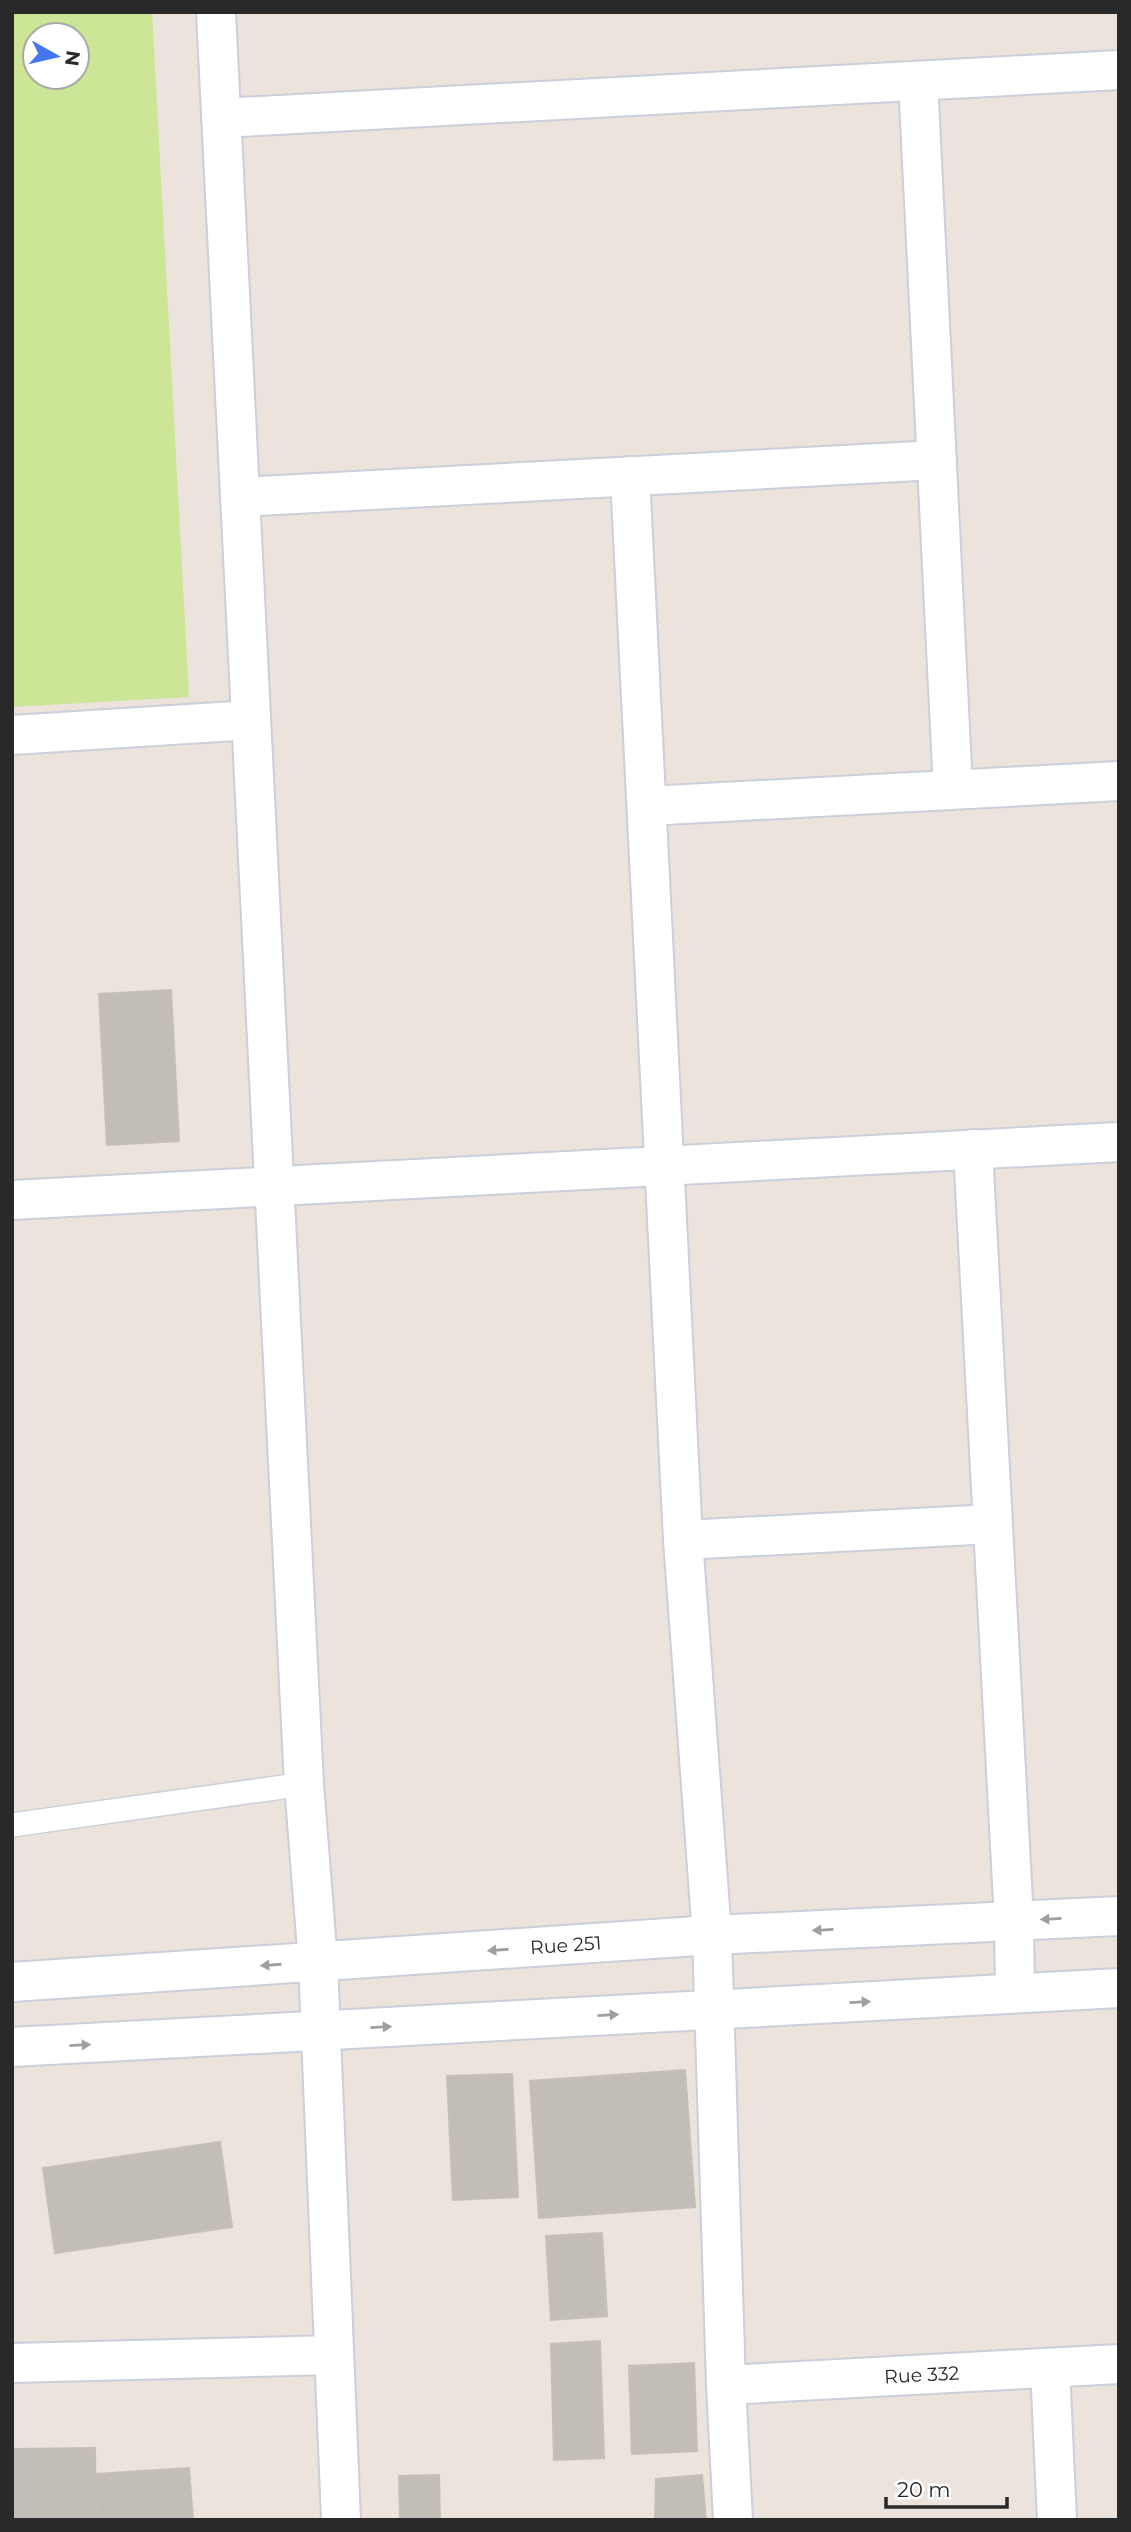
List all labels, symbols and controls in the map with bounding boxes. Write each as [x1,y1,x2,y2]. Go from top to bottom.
north arrow [21,21,91,91]
text: N [60,49,85,68]
one-way arrow [1039,1914,1061,1925]
one-way arrow [812,1925,834,1936]
street label: Rue 251 [529,1931,602,1959]
one-way arrow [487,1945,509,1956]
one-way arrow [260,1960,282,1971]
one-way arrow [849,1996,871,2007]
one-way arrow [597,2010,619,2021]
one-way arrow [370,2022,392,2033]
one-way arrow [70,2039,92,2050]
street label: Rue 332 [884,2361,960,2388]
scale bar [886,2466,1007,2510]
text: 20 m [897,2477,951,2502]

